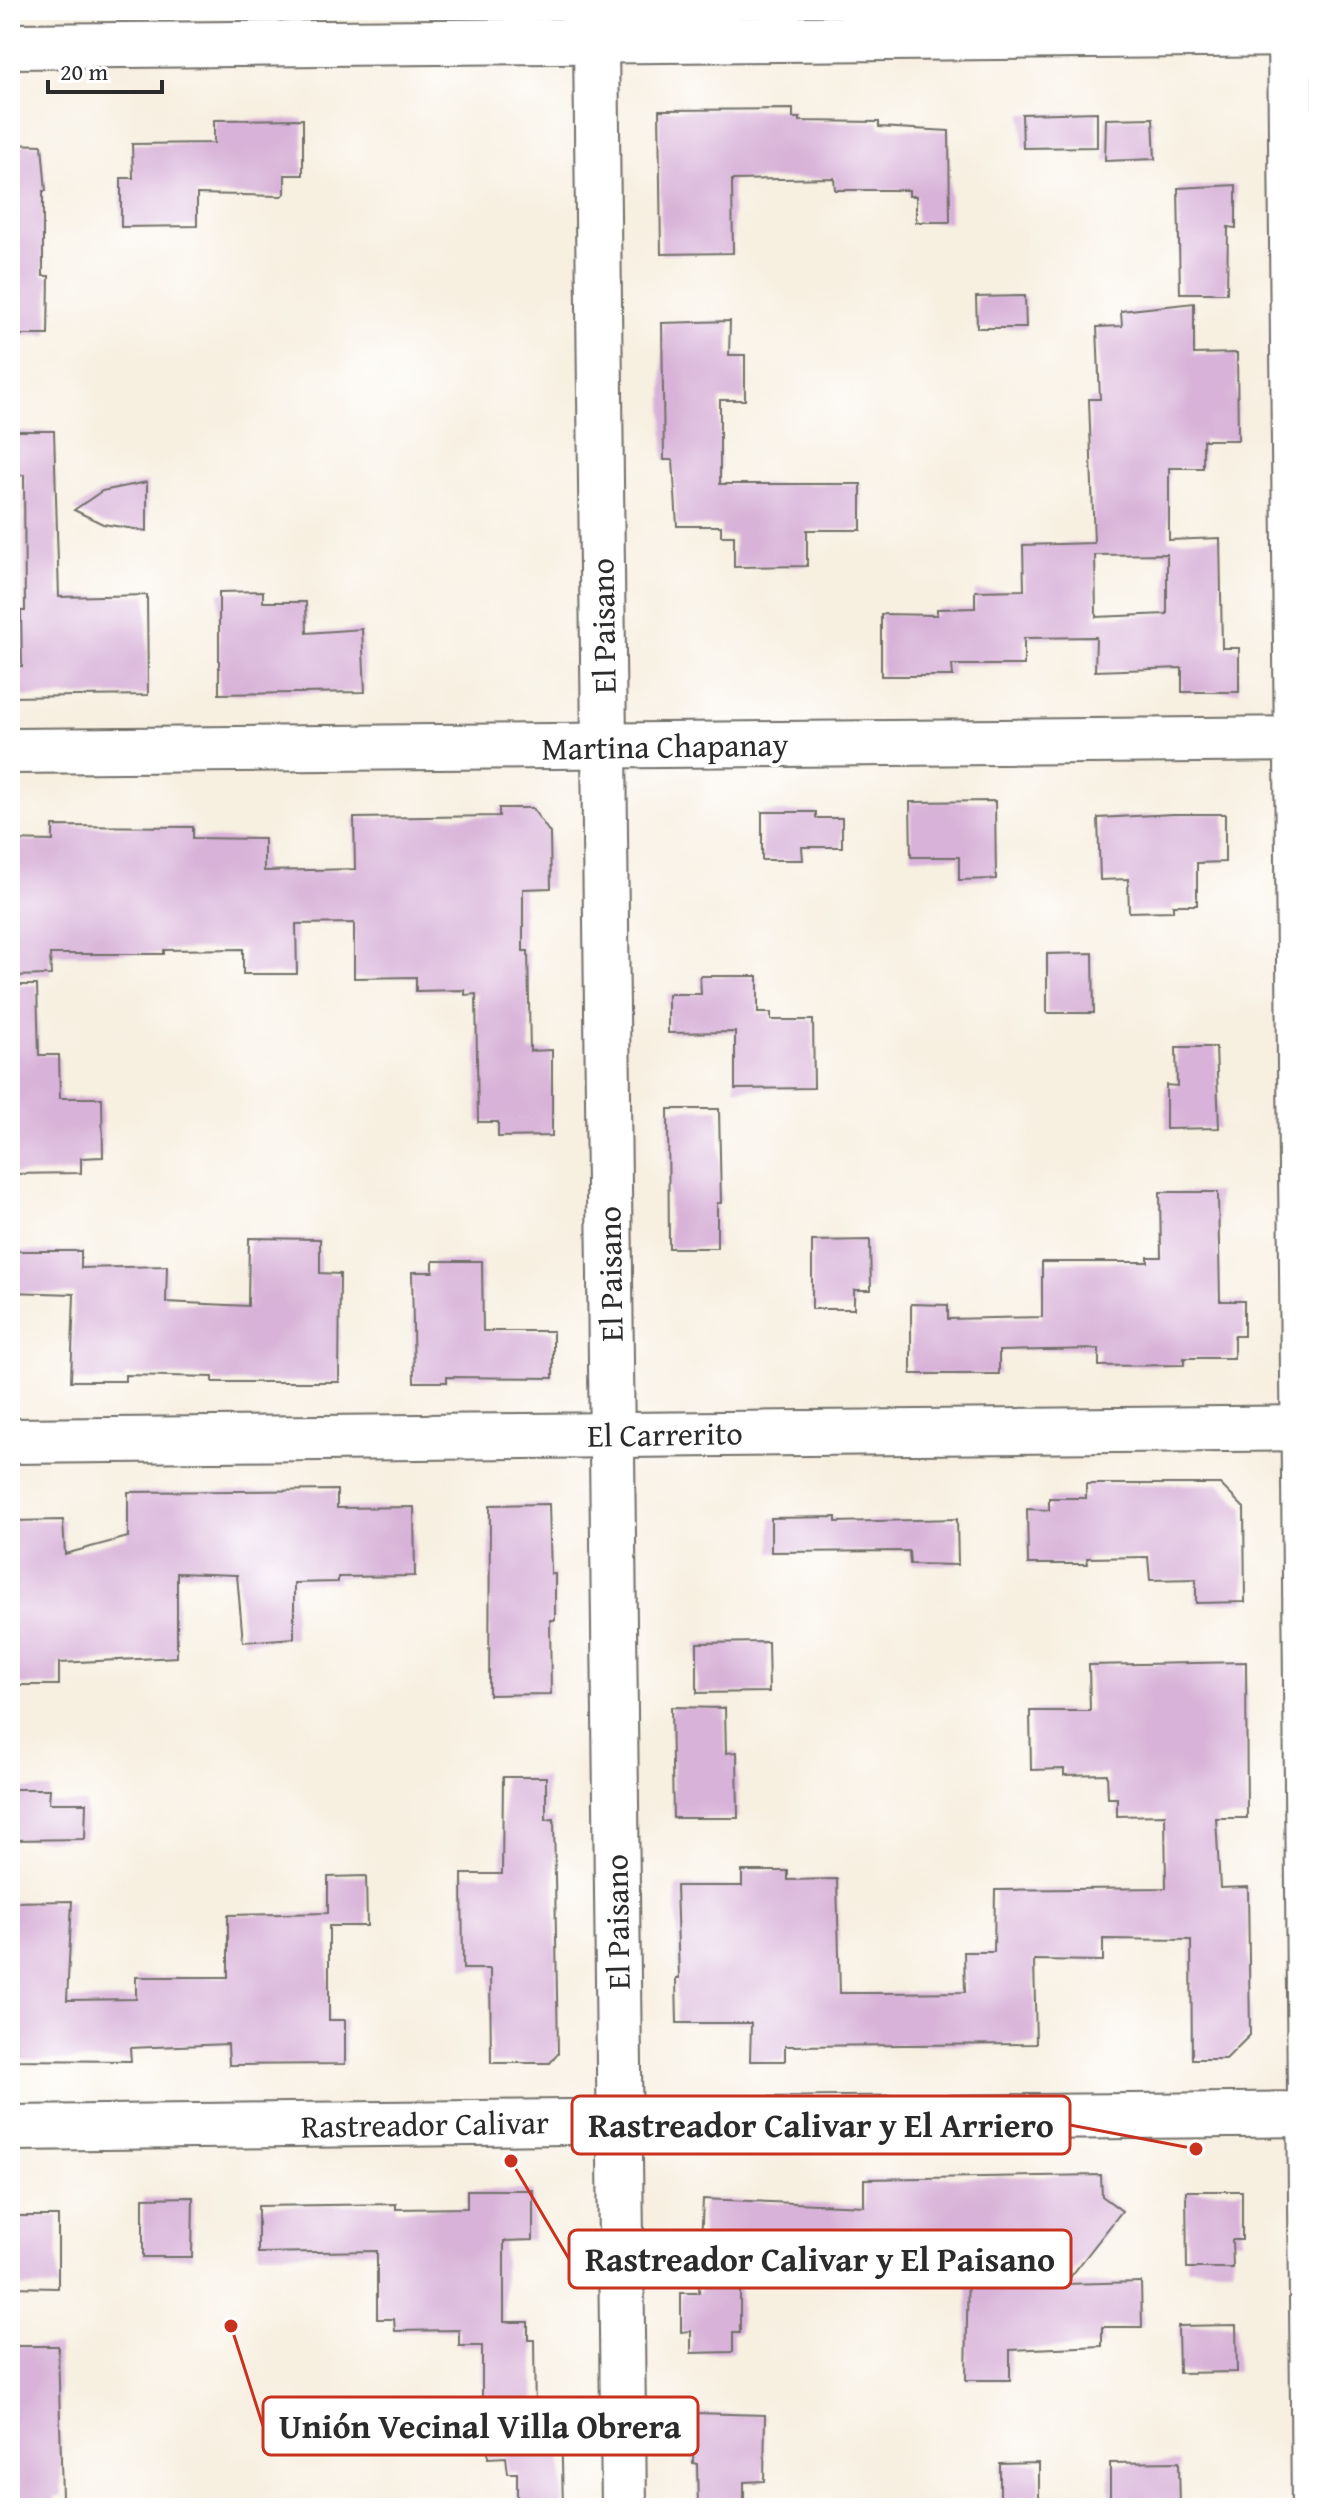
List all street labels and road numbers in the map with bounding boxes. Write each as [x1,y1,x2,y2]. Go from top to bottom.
street label: El Paisano [578,558,628,694]
street label: Martina Chapanay [541,720,789,772]
street label: El Paisano [585,1206,635,1342]
street label: El Carrerito [587,1409,743,1459]
street label: El Paisano [592,1854,642,1990]
street label: Rastreador Calivar [301,2098,549,2150]

